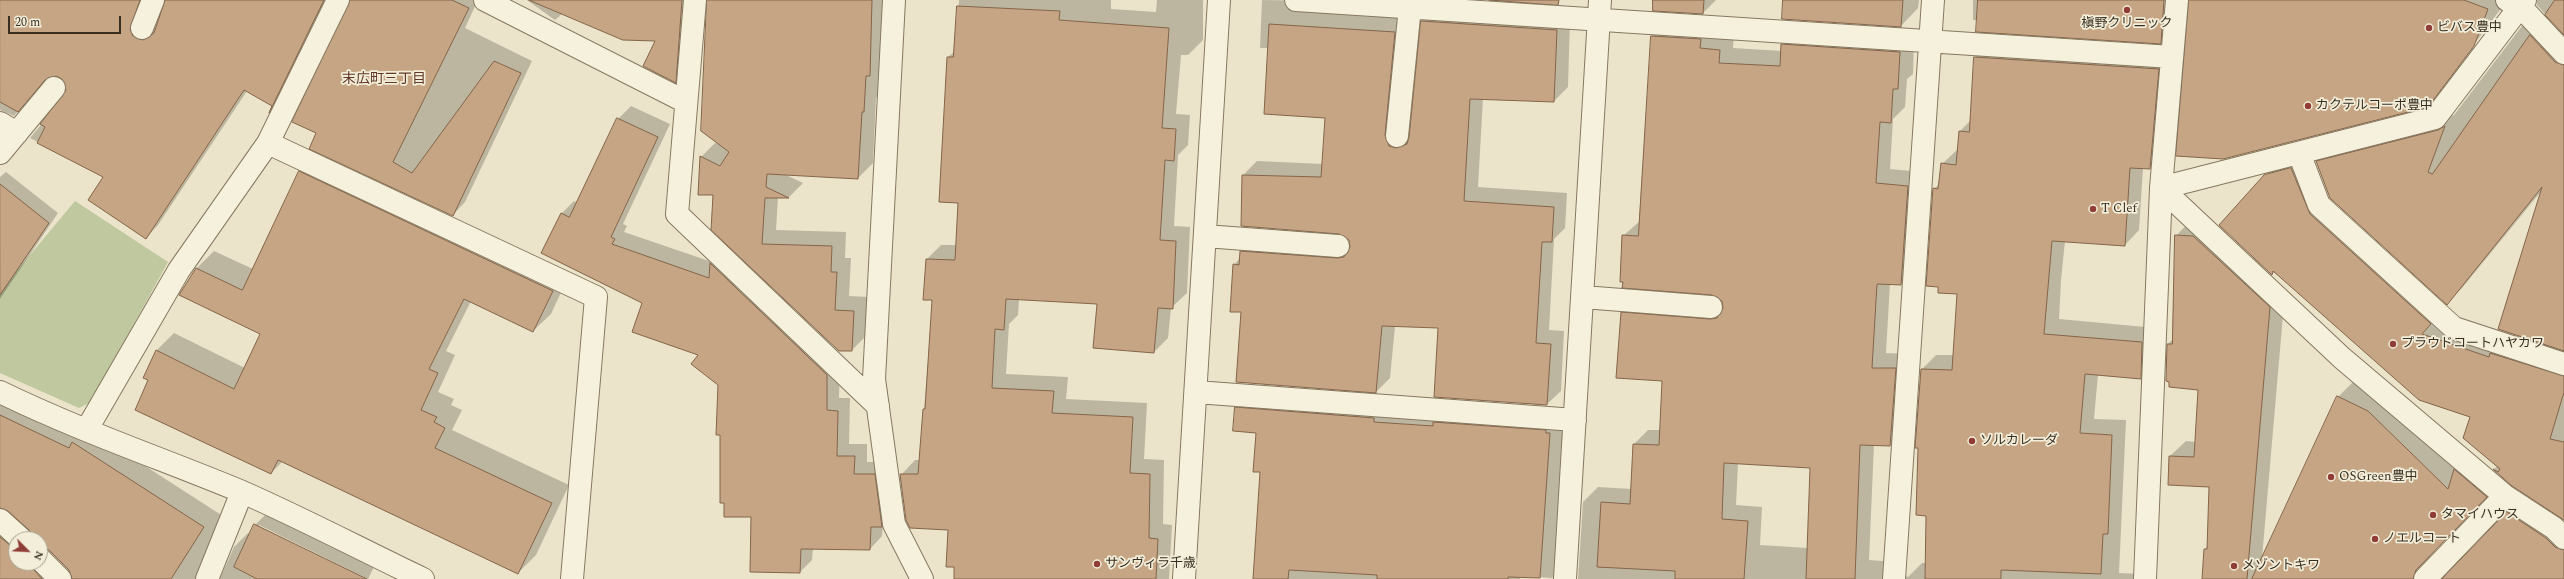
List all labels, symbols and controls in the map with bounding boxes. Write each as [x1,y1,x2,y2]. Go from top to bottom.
marker: 槇野クリニック [2122,5,2132,15]
scale bar [10,8,123,34]
text: 20 m [15,13,40,32]
place label: 槇野クリニック [2082,16,2172,32]
place label: ビバス豊中 [2437,20,2502,36]
marker: ビバス豊中 [2424,23,2434,33]
district label: 末広町三丁目 [342,72,426,88]
place label: カクテルコーポ豊中 [2316,98,2433,114]
marker: カクテルコーポ豊中 [2303,101,2313,111]
place label: T Clef [2101,201,2137,217]
marker: T Clef [2088,204,2098,214]
place label: プラウドコートハヤカワ [2401,336,2544,352]
marker: プラウドコートハヤカワ [2388,339,2398,349]
place label: ソルカレーダ [1980,433,2058,449]
marker: ソルカレーダ [1967,436,1977,446]
place label: OSGreen豊中 [2339,469,2418,485]
marker: OSGreen豊中 [2326,472,2336,482]
place label: タマイハウス [2441,507,2519,523]
marker: タマイハウス [2428,510,2438,520]
north arrow [8,531,48,571]
place label: ノエルコート [2383,531,2461,547]
marker: ノエルコート [2370,534,2380,544]
text: N [29,548,48,563]
place label: サンヴィラ千歳 [1105,556,1196,572]
place label: メゾントキワ [2242,558,2320,574]
marker: サンヴィラ千歳 [1092,559,1102,569]
marker: メゾントキワ [2229,561,2239,571]

